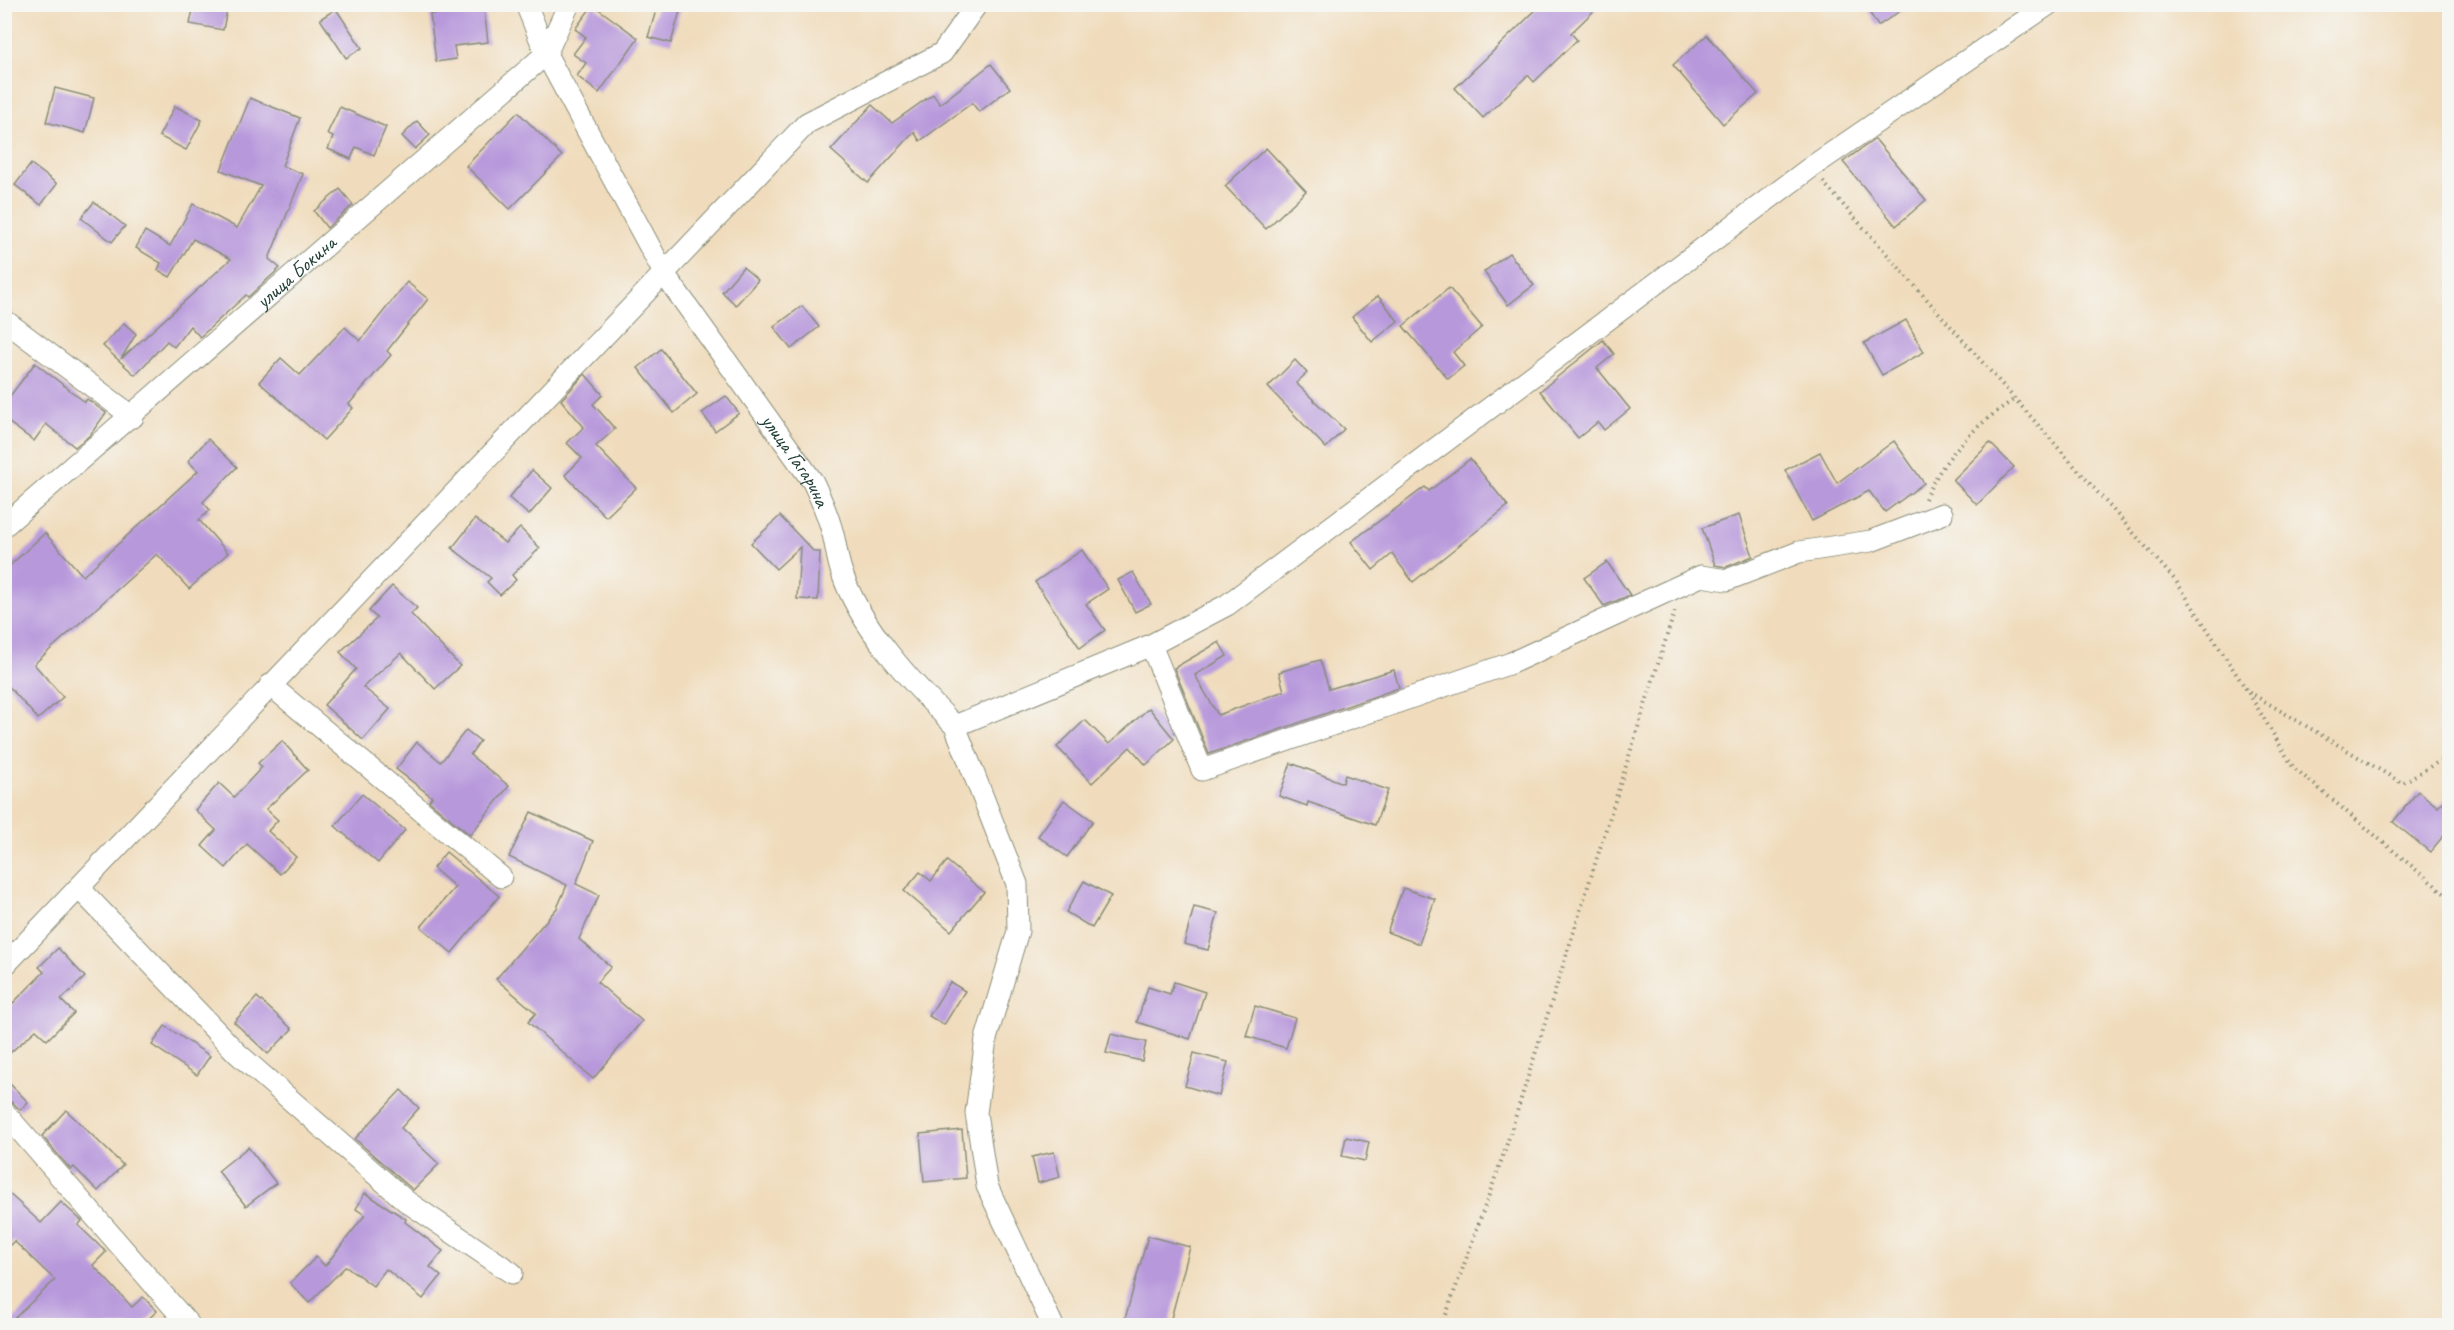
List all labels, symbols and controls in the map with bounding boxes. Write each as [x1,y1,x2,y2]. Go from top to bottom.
street label: улица Бокина [249,228,343,315]
street label: улица Гагарина [754,407,836,512]

